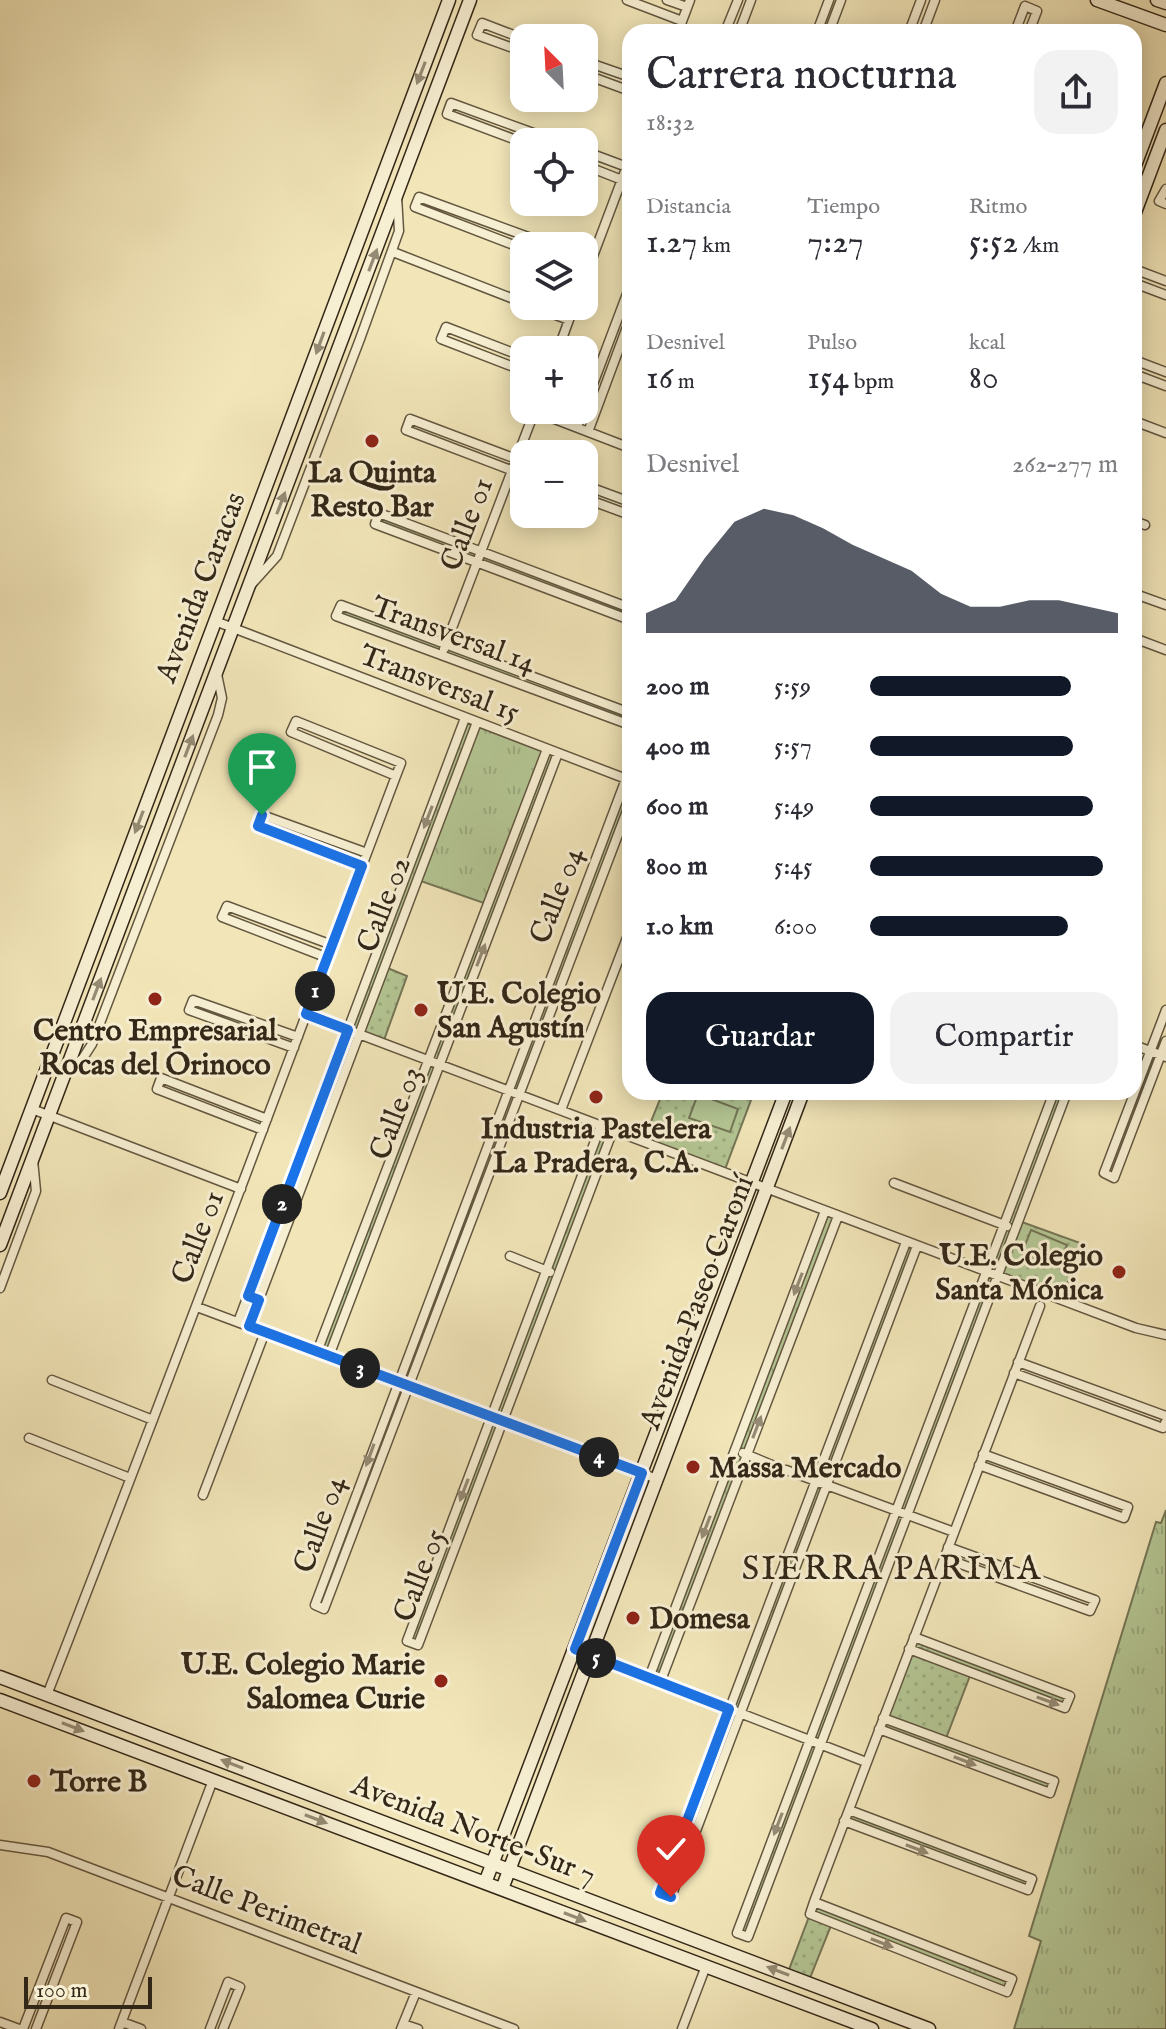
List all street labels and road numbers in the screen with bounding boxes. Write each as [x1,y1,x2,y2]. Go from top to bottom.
street label: Calle 01 [433,473,503,577]
street label: Avenida Caracas [148,487,256,689]
street label: Transversal 14 [366,589,541,683]
street label: Transversal 15 [354,637,525,733]
street label: Calle 04 [522,842,594,949]
street label: Calle 02 [349,851,420,958]
street label: Calle 03 [362,1062,432,1166]
street label: Avenida Paseo Caroní [632,1169,764,1436]
street label: Calle 01 [164,1186,234,1290]
street label: Calle 04 [286,1471,356,1578]
street label: Calle 05 [386,1524,456,1628]
street label: Avenida Norte-Sur 7 [345,1766,601,1895]
street label: Calle Perimetral [166,1857,367,1965]

